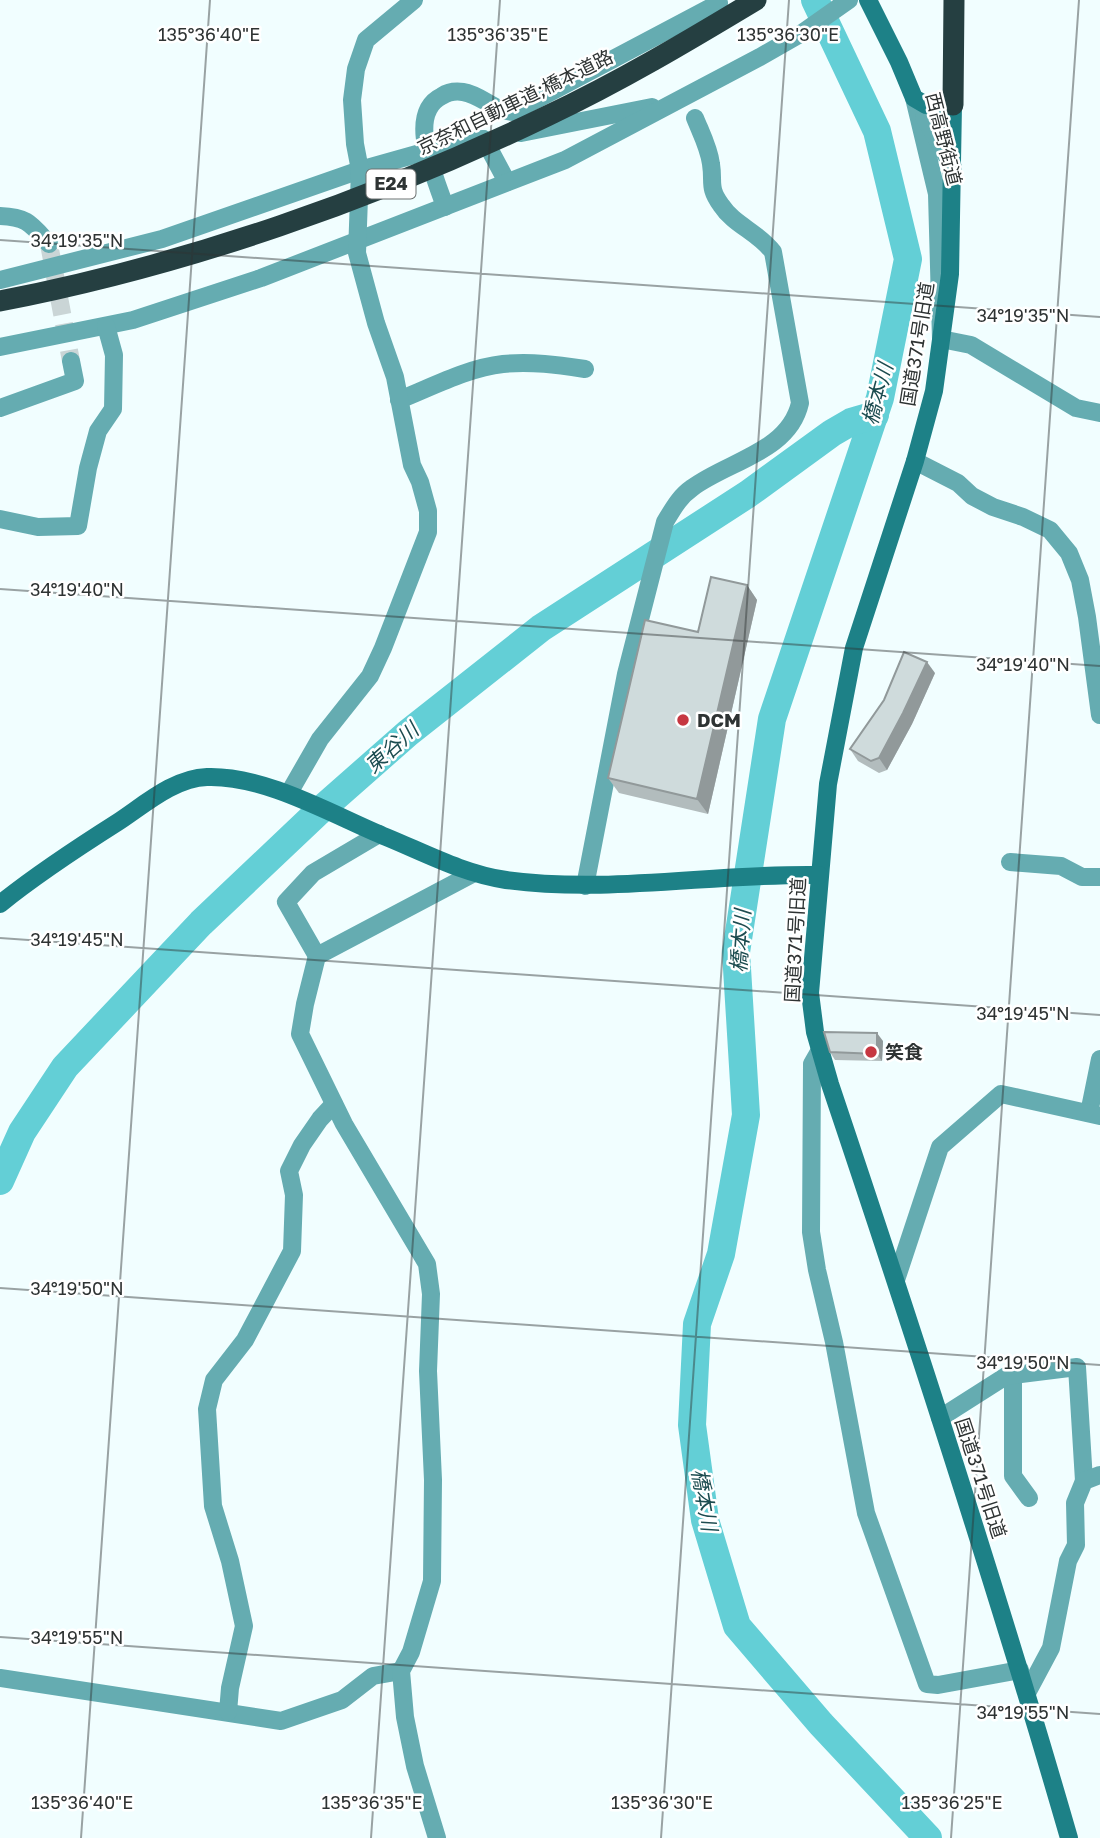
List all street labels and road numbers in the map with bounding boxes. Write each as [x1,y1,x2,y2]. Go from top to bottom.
street label: 京奈和自動車道;橋本道路 [413,44,616,159]
street label: 西高野街道 [922,90,967,188]
road number: E24 [366,169,416,198]
street label: 国道371号旧道 [895,280,938,408]
street label: 国道371号旧道 [780,877,809,1003]
street label: 国道371号旧道 [951,1415,1012,1541]

